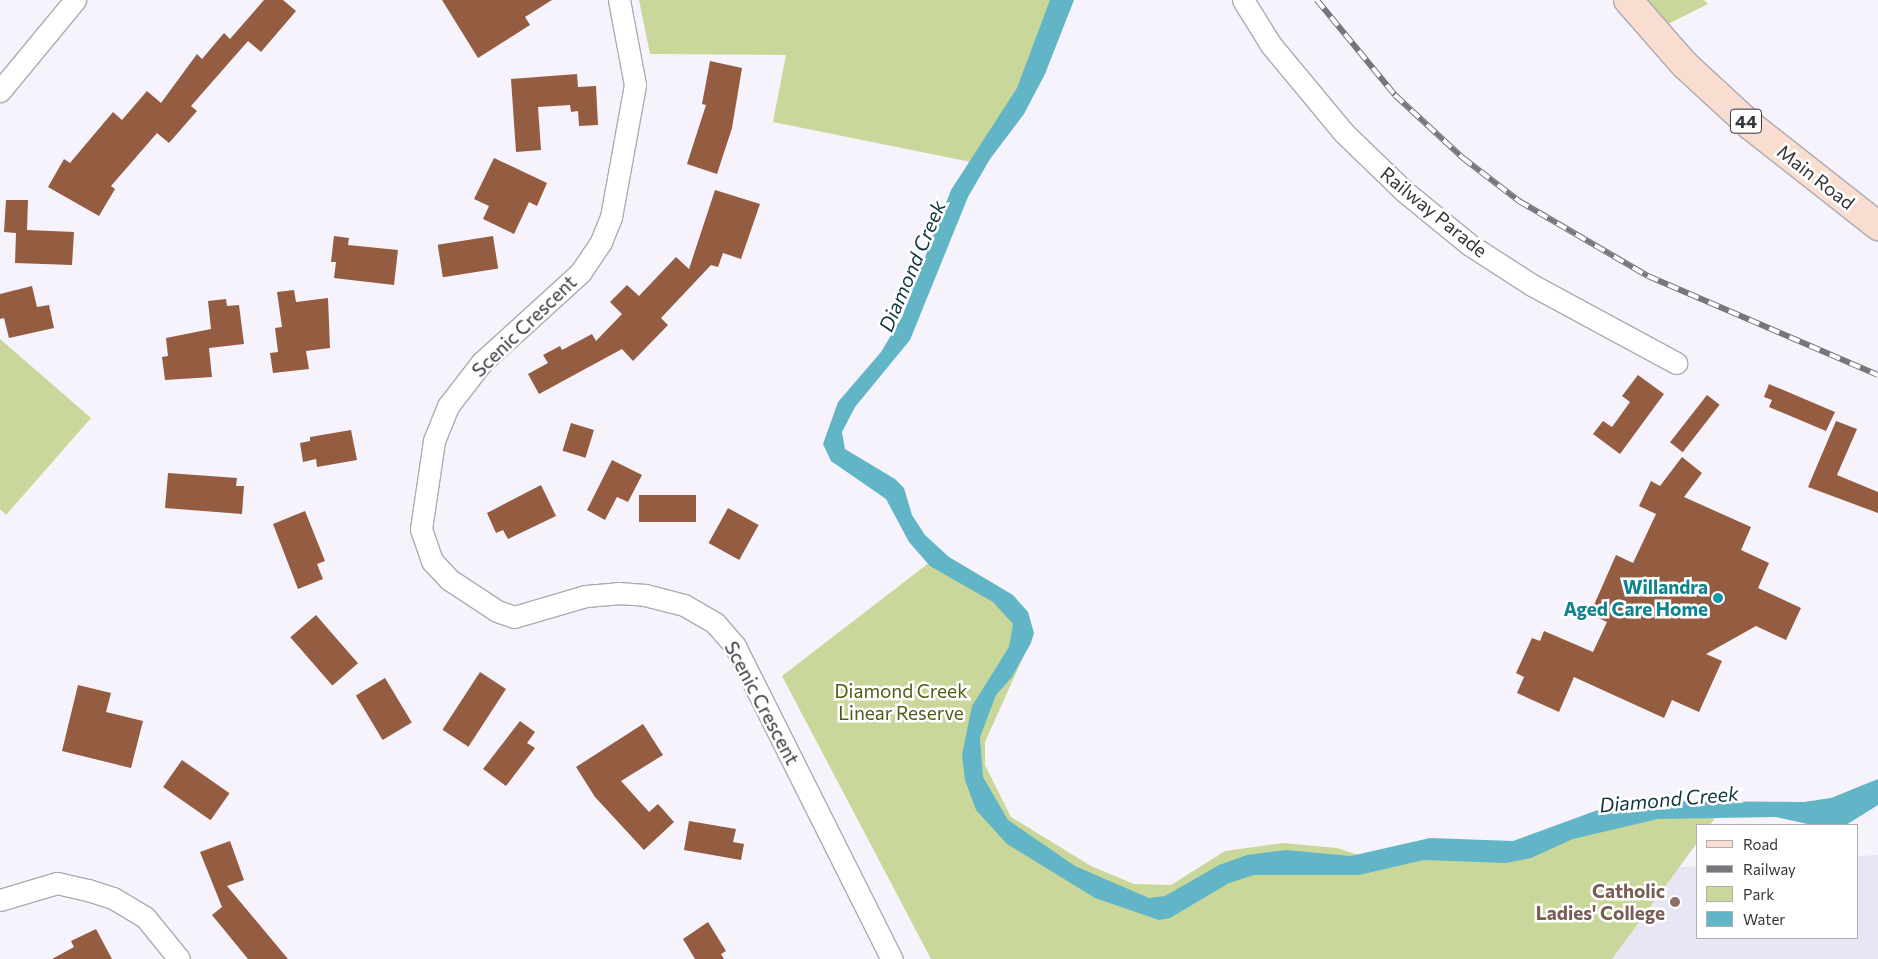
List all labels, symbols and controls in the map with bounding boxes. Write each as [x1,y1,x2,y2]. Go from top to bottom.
road number: 44 [1730,105,1762,136]
street label: Main Road [1773,140,1859,214]
street label: Railway Parade [1376,162,1492,262]
water label: Diamond Creek [874,197,950,335]
street label: Scenic Crescent [467,270,581,382]
place label: Willandra Aged Care Home [1563,576,1708,620]
marker: Willandra Aged Care Home [1712,592,1724,604]
street label: Scenic Crescent [720,637,804,769]
park label: Diamond Creek Linear Reserve [835,680,967,724]
water label: Diamond Creek [1598,781,1740,817]
legend [1696,824,1858,939]
text: Road [1743,835,1778,853]
text: Railway [1743,860,1796,878]
place label: Catholic Ladies' College [1536,880,1665,924]
text: Park [1743,885,1774,903]
marker: Catholic Ladies' College [1669,896,1681,908]
text: Water [1743,910,1785,928]

